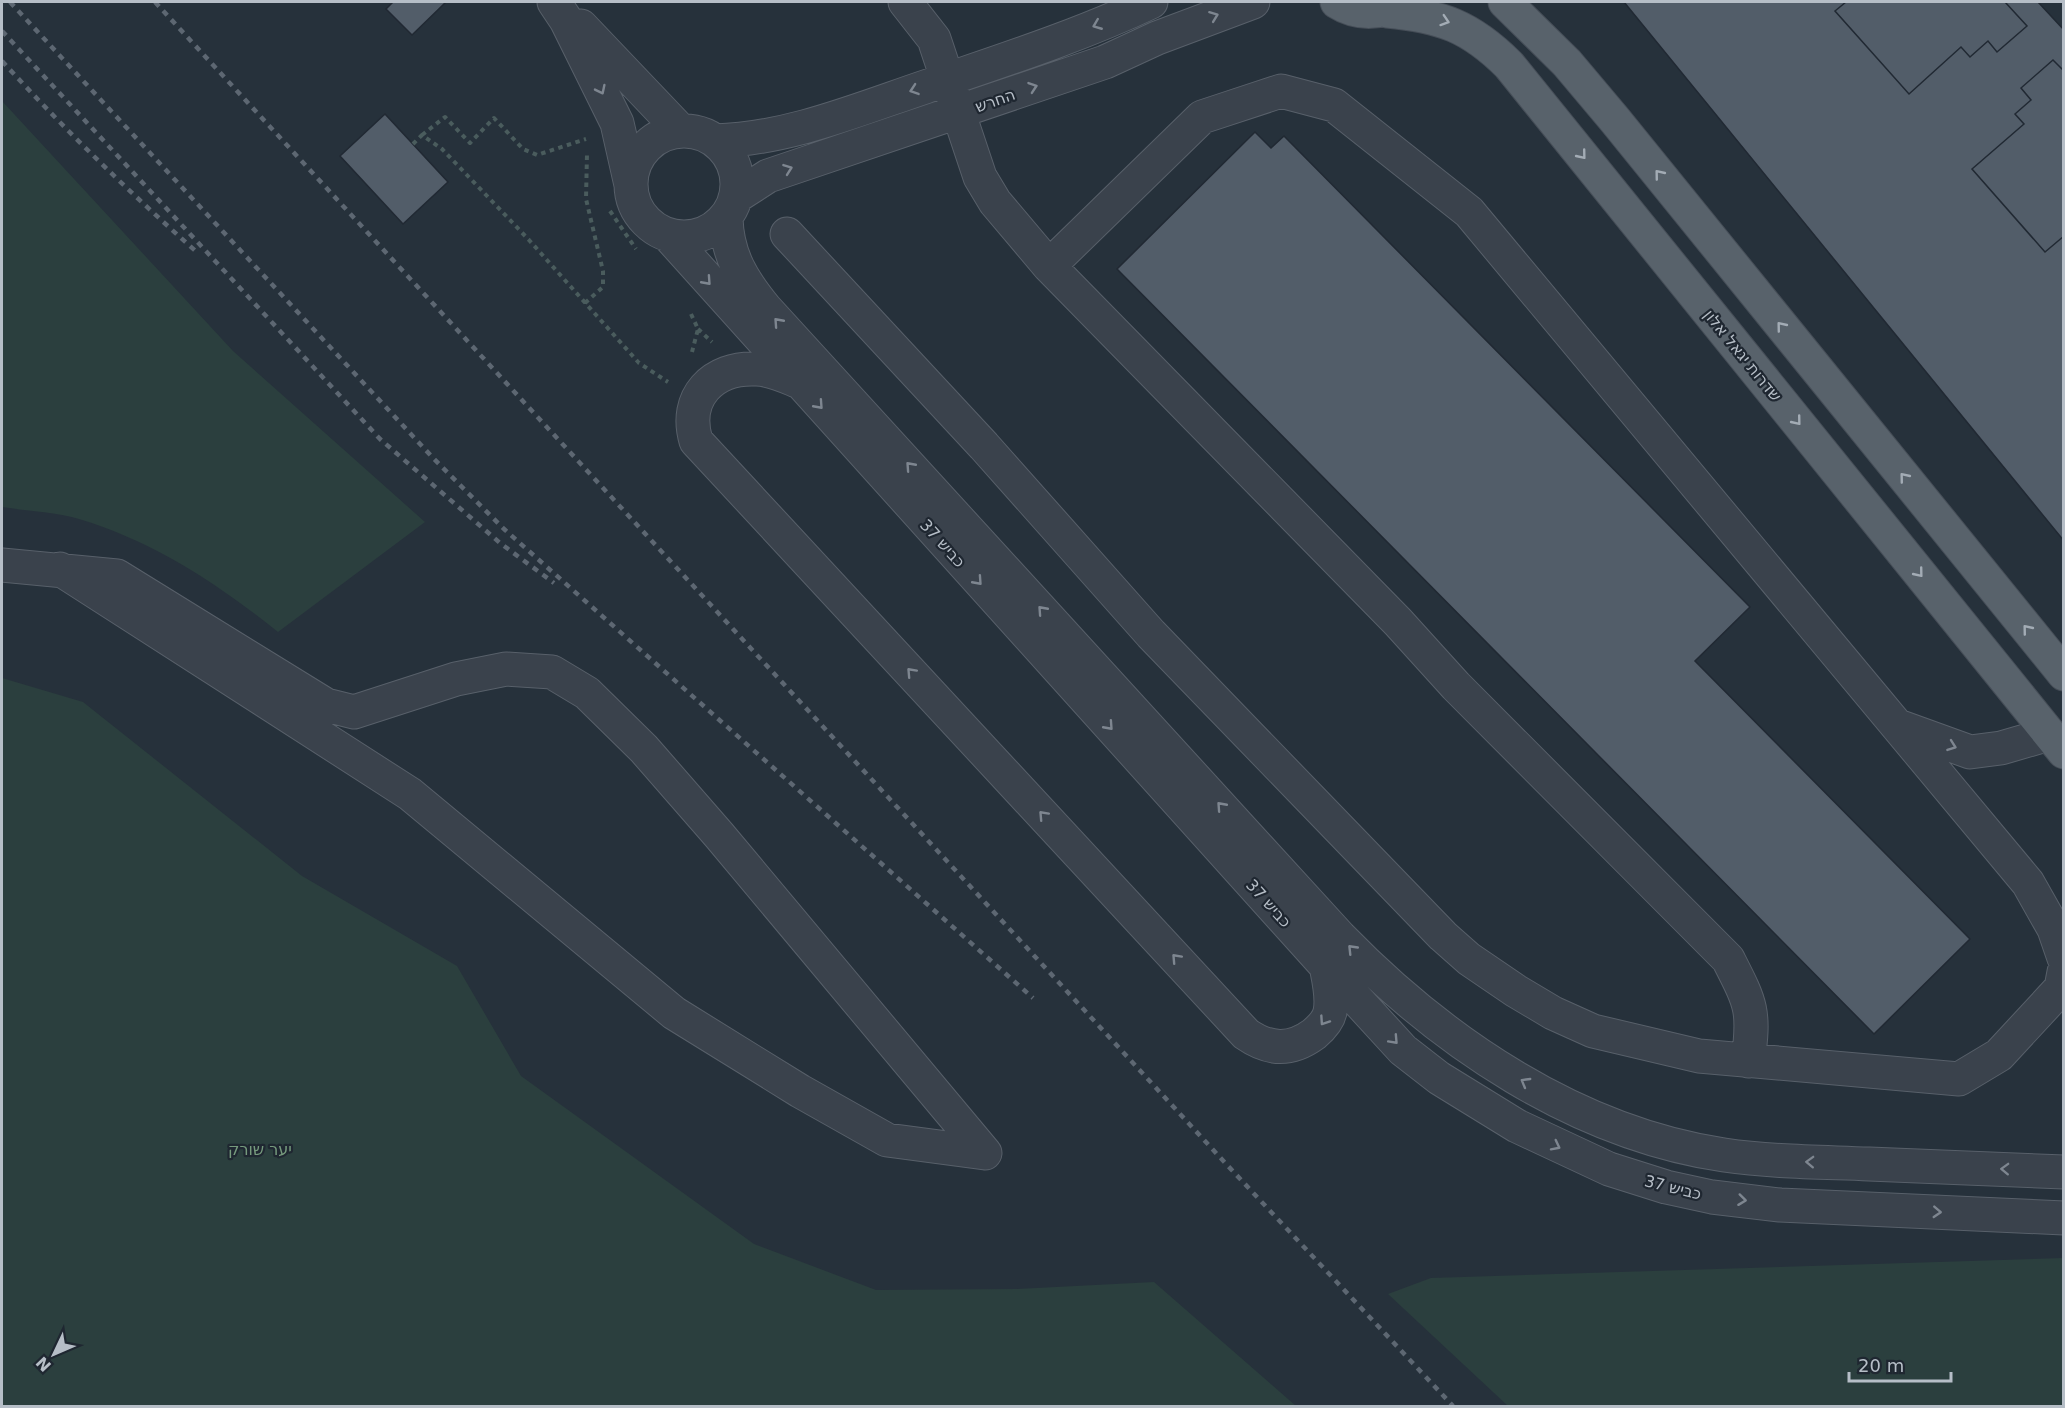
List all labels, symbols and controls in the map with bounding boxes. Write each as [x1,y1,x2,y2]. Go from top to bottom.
one-way arrow [1208,10,1219,23]
one-way arrow [1439,14,1450,26]
one-way arrow [1093,18,1104,30]
one-way arrow [1027,81,1038,94]
one-way arrow [909,83,920,96]
one-way arrow [593,84,605,95]
street label: החרש [973,85,1018,116]
one-way arrow [1575,148,1586,159]
one-way arrow [782,163,793,176]
one-way arrow [1655,170,1666,181]
one-way arrow [700,274,711,285]
street label: שדרות יגאל אלון [1700,306,1785,405]
one-way arrow [775,318,786,329]
one-way arrow [1778,321,1789,332]
one-way arrow [812,398,823,409]
one-way arrow [1789,414,1800,425]
one-way arrow [906,462,917,473]
one-way arrow [1900,473,1911,484]
street label: כביש 37 [916,515,969,571]
one-way arrow [1912,566,1923,577]
one-way arrow [971,575,982,585]
one-way arrow [1038,606,1049,616]
one-way arrow [2023,624,2034,635]
one-way arrow [907,668,918,678]
one-way arrow [1102,719,1113,730]
one-way arrow [1946,738,1956,751]
one-way arrow [1217,802,1228,812]
one-way arrow [1039,811,1050,822]
street label: כביש 37 [1242,875,1295,931]
one-way arrow [1349,946,1360,957]
one-way arrow [1172,954,1183,965]
one-way arrow [1321,1015,1332,1026]
one-way arrow [1387,1033,1398,1043]
one-way arrow [1521,1077,1531,1089]
one-way arrow [1550,1139,1561,1150]
park label: יער שורק [228,1140,292,1159]
one-way arrow [1806,1156,1815,1168]
one-way arrow [2001,1163,2010,1176]
street label: כביש 37 [1642,1171,1703,1204]
one-way arrow [1738,1194,1747,1206]
one-way arrow [1932,1206,1941,1219]
north arrow [24,1324,84,1384]
scale bar [1849,1345,1951,1383]
text: N [32,1353,55,1375]
text: 20 m [1858,1355,1904,1376]

